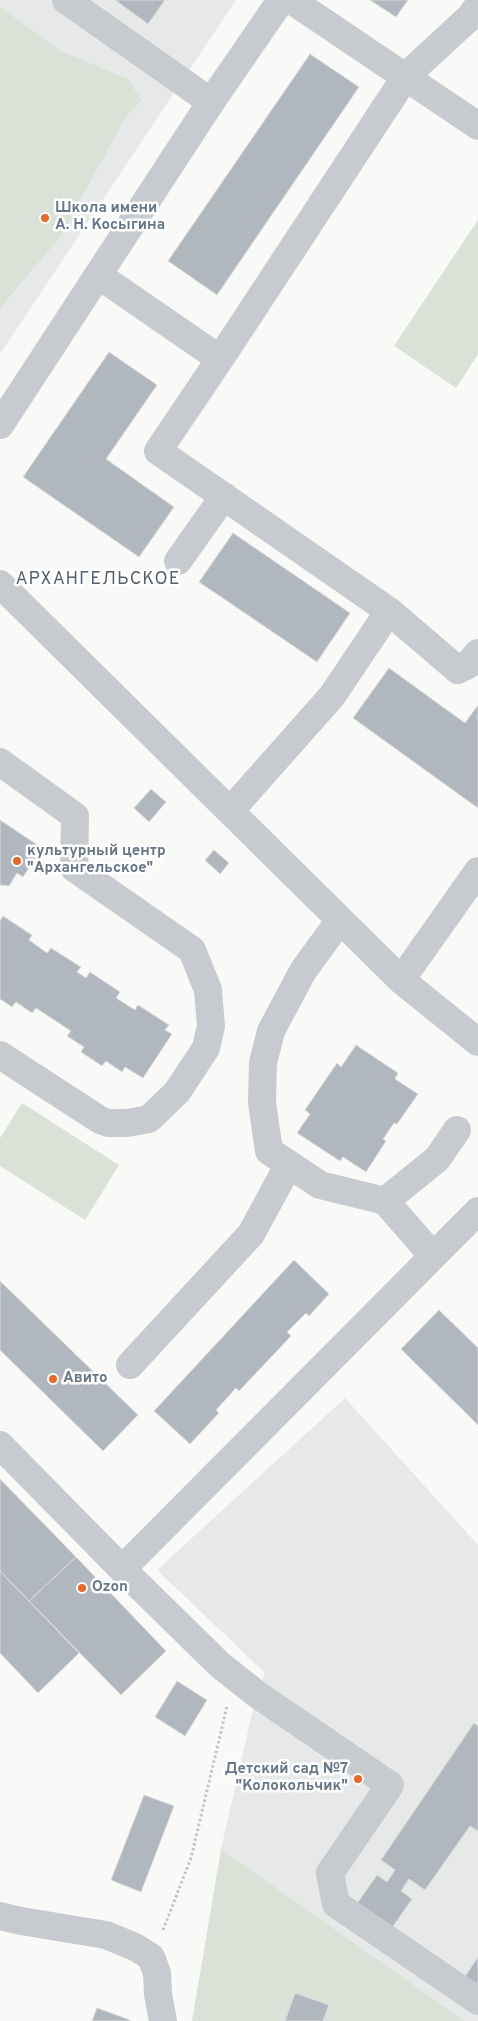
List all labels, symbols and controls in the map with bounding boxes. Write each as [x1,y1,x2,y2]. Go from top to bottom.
place label: Школа имени А. Н. Косыгина [55,200,165,235]
marker: Школа имени А. Н. Косыгина [39,212,51,224]
district label: АРХАНГЕЛЬСКОЕ [14,569,182,591]
place label: культурный центр "Архангельское" [27,843,166,878]
marker: культурный центр "Архангельское" [11,855,23,867]
place label: Авито [63,1370,108,1388]
marker: Авито [47,1373,59,1385]
place label: Ozon [92,1579,128,1597]
marker: Ozon [76,1582,88,1594]
place label: Детский сад №7 "Колокольчик" [225,1761,348,1796]
marker: Детский сад №7 "Колокольчик" [352,1773,364,1785]

